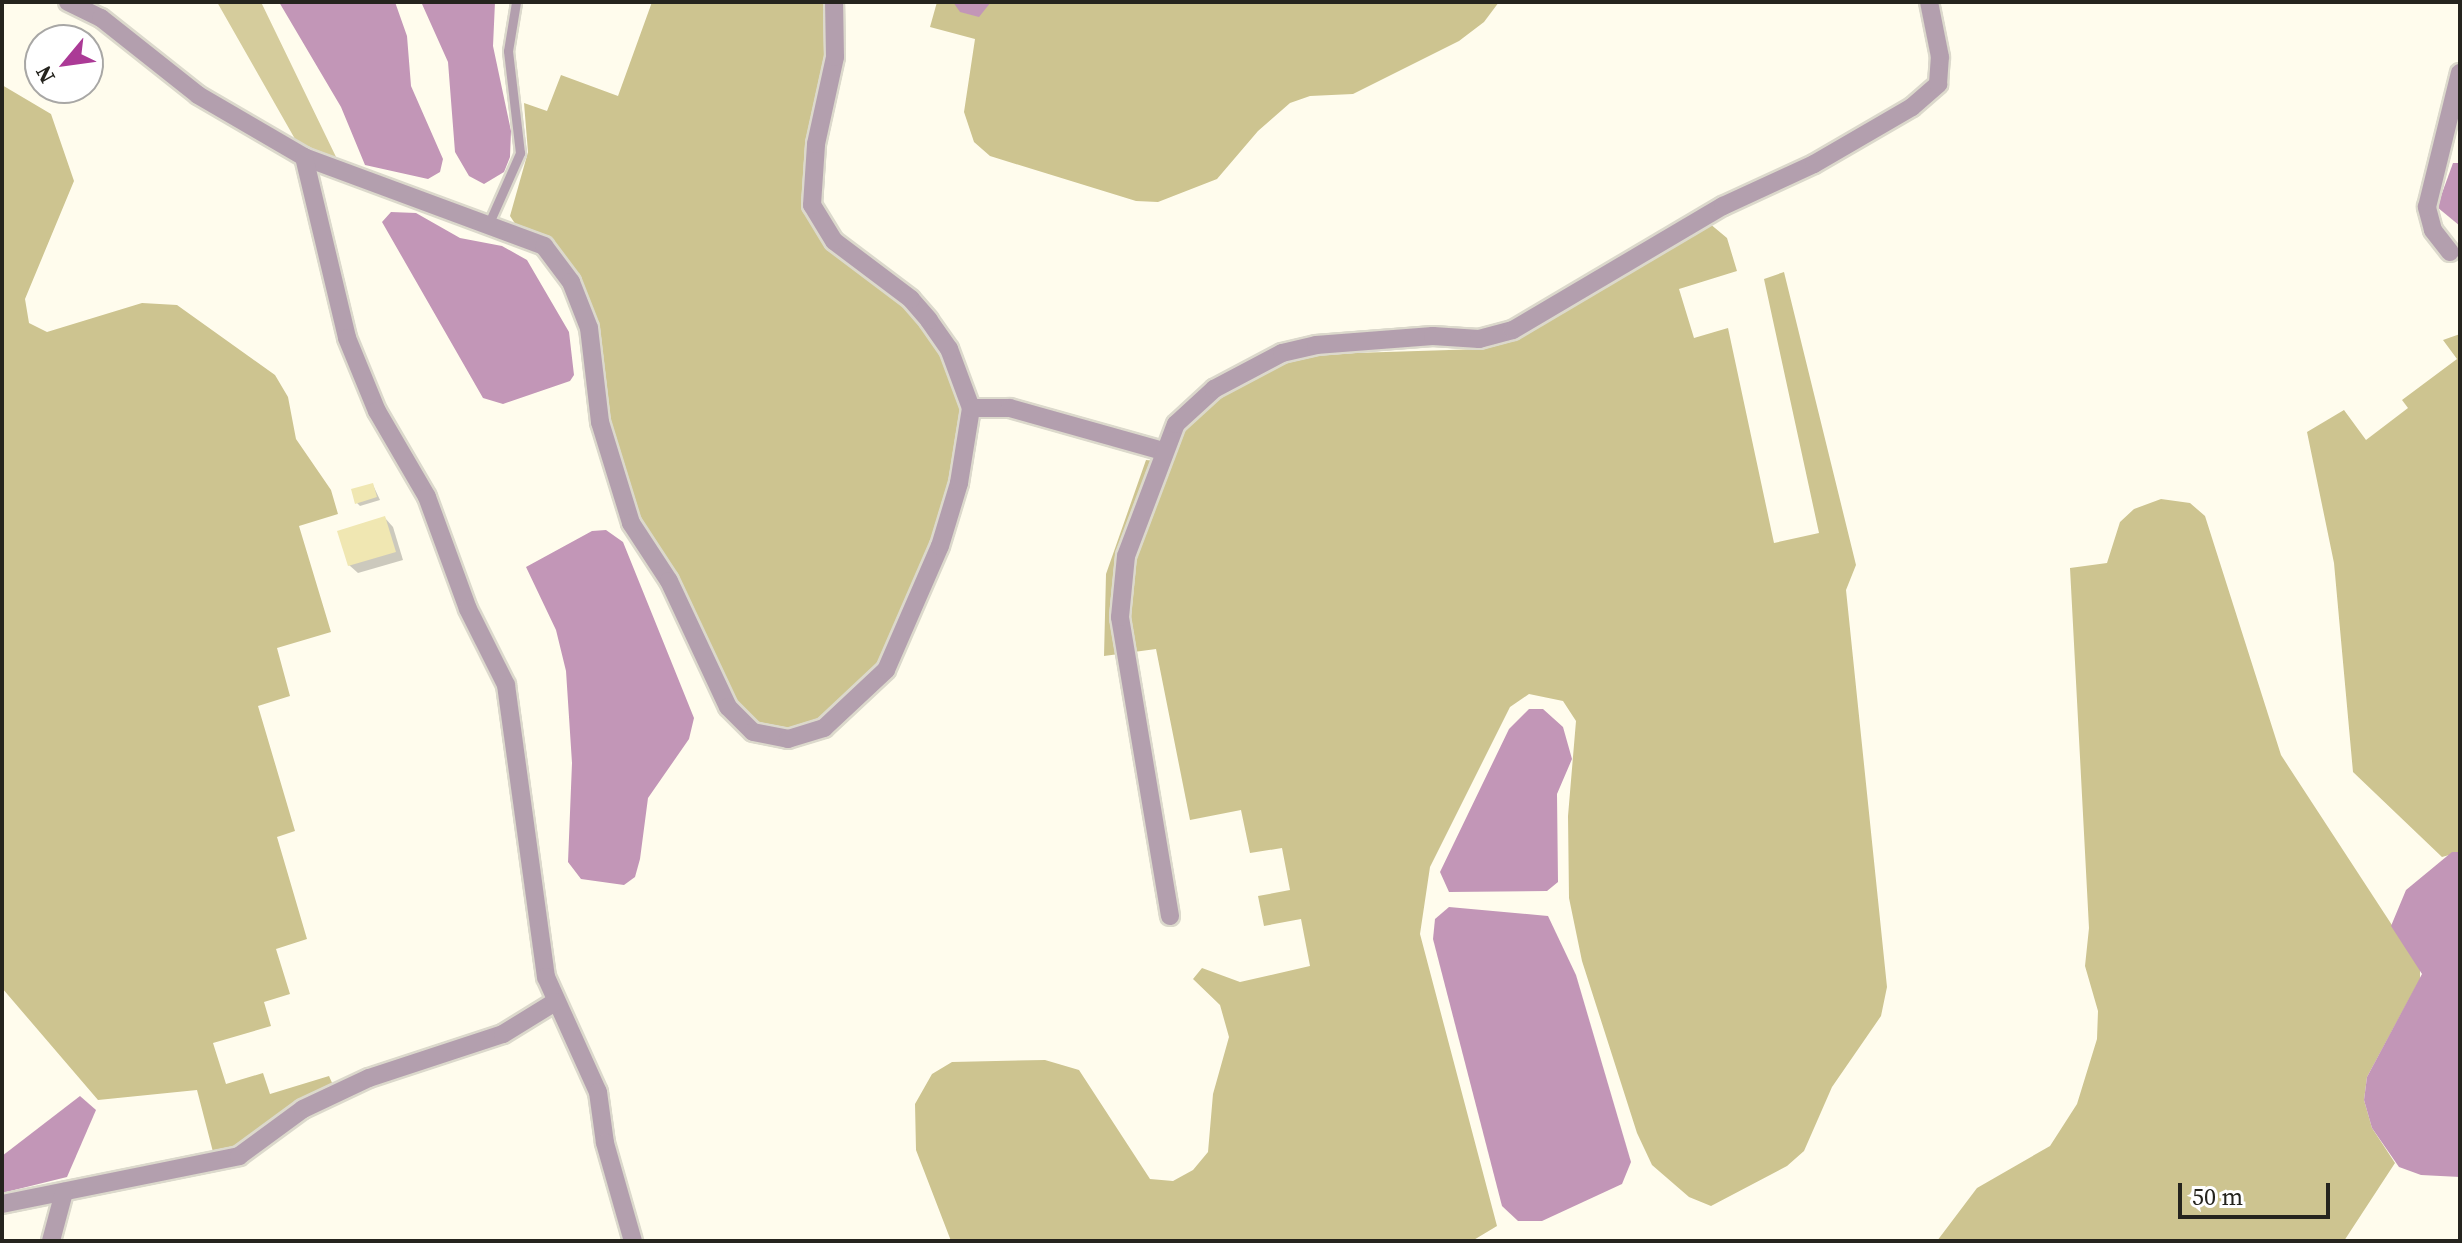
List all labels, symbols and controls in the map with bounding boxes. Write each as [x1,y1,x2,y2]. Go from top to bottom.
north arrow [24,24,104,104]
text: N [28,60,62,89]
scale bar [2182,1167,2334,1217]
text: 50 m [2192,1180,2243,1213]

